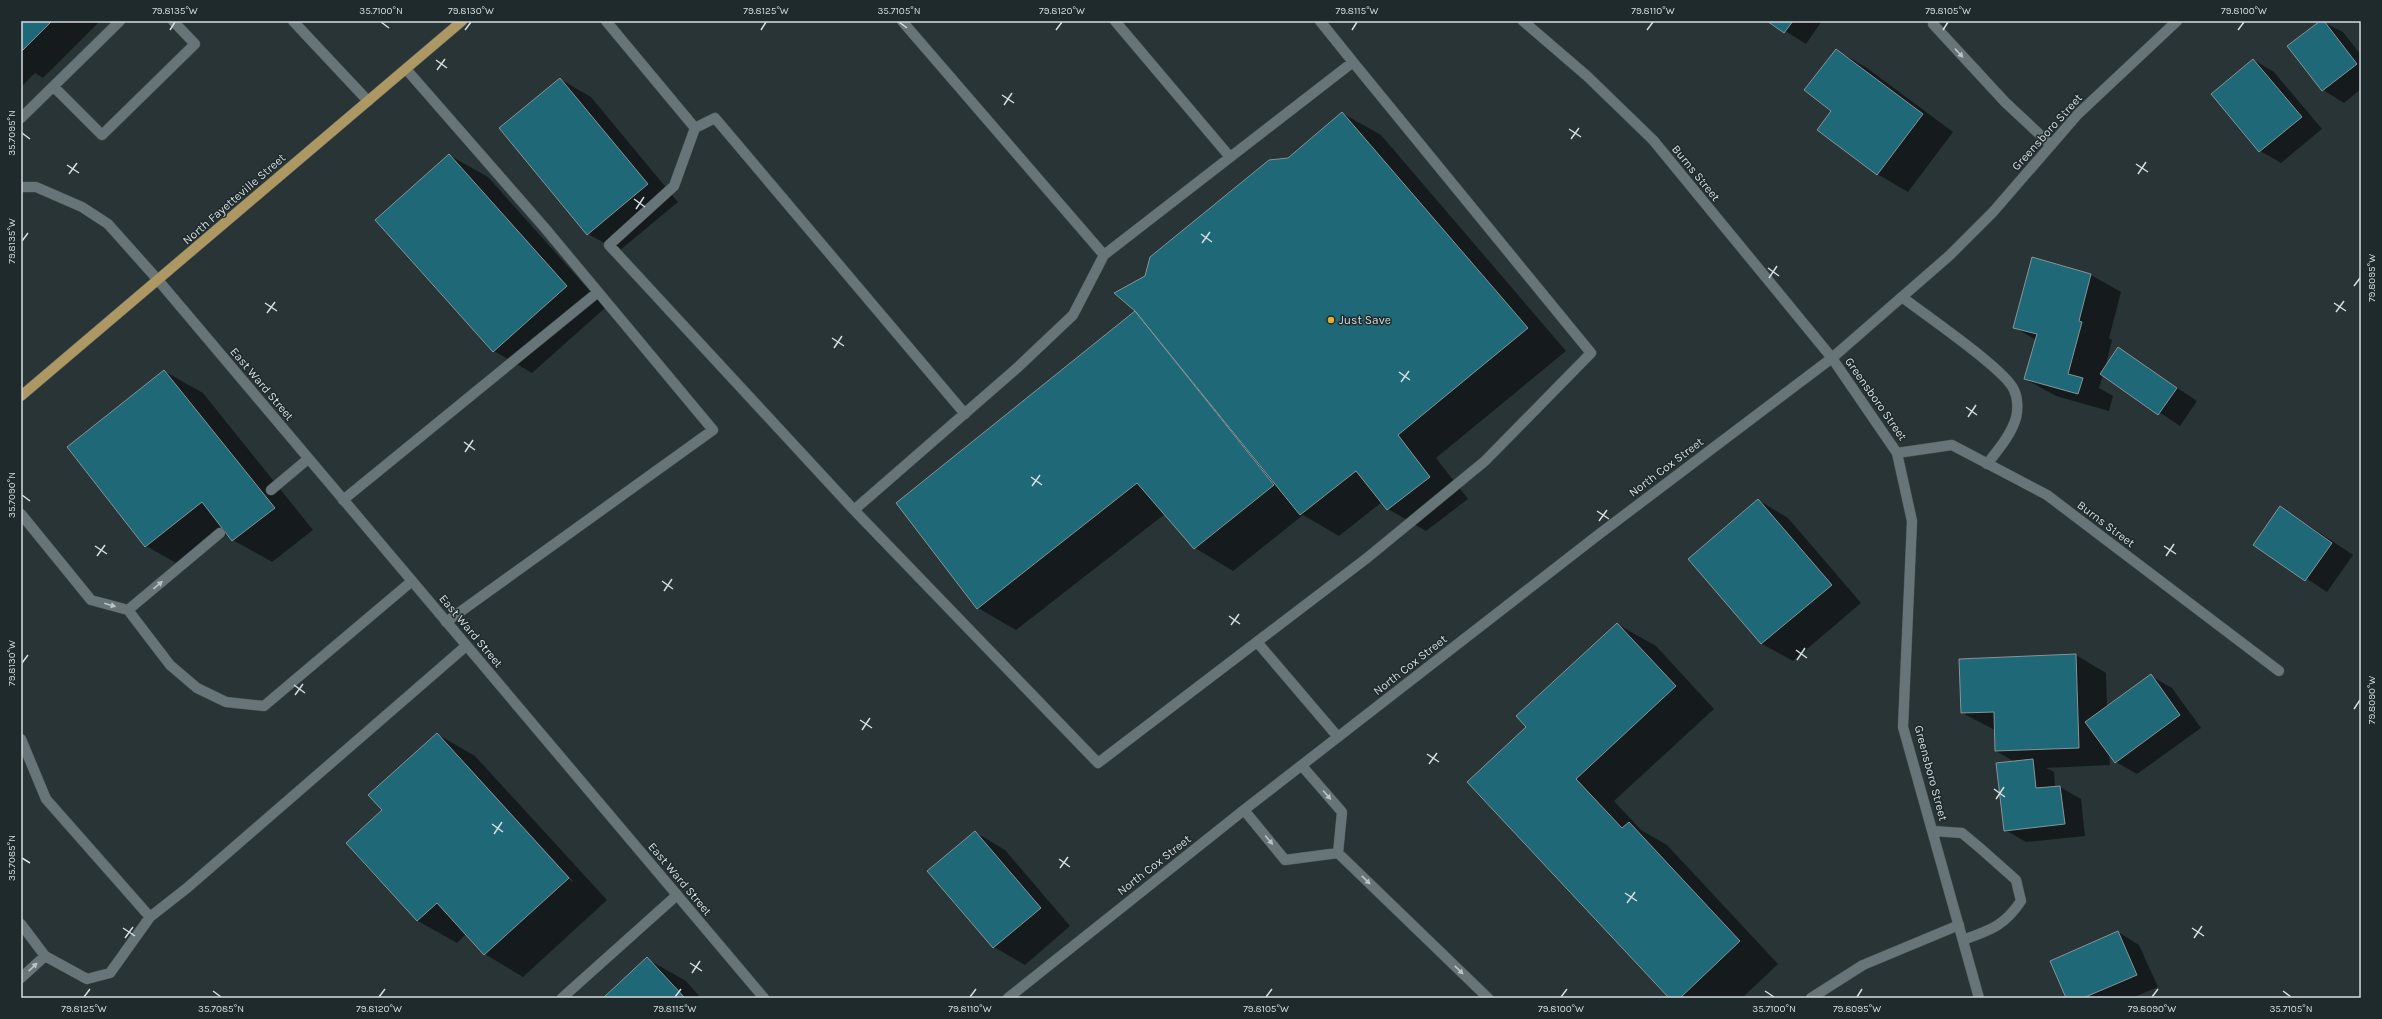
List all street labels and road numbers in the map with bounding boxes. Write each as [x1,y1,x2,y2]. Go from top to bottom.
street label: Greensboro Street [2009,90,2085,173]
street label: Burns Street [1669,142,1723,204]
street label: North Fayetteville Street [180,150,289,247]
street label: East Ward Street [227,345,297,424]
street label: Greensboro Street [1842,355,1910,444]
street label: North Cox Street [1626,434,1706,500]
street label: Burns Street [2074,498,2138,550]
street label: East Ward Street [436,592,506,671]
street label: North Cox Street [1370,632,1450,698]
street label: Greensboro Street [1912,724,1951,823]
street label: North Cox Street [1114,832,1194,898]
street label: East Ward Street [645,840,715,919]

